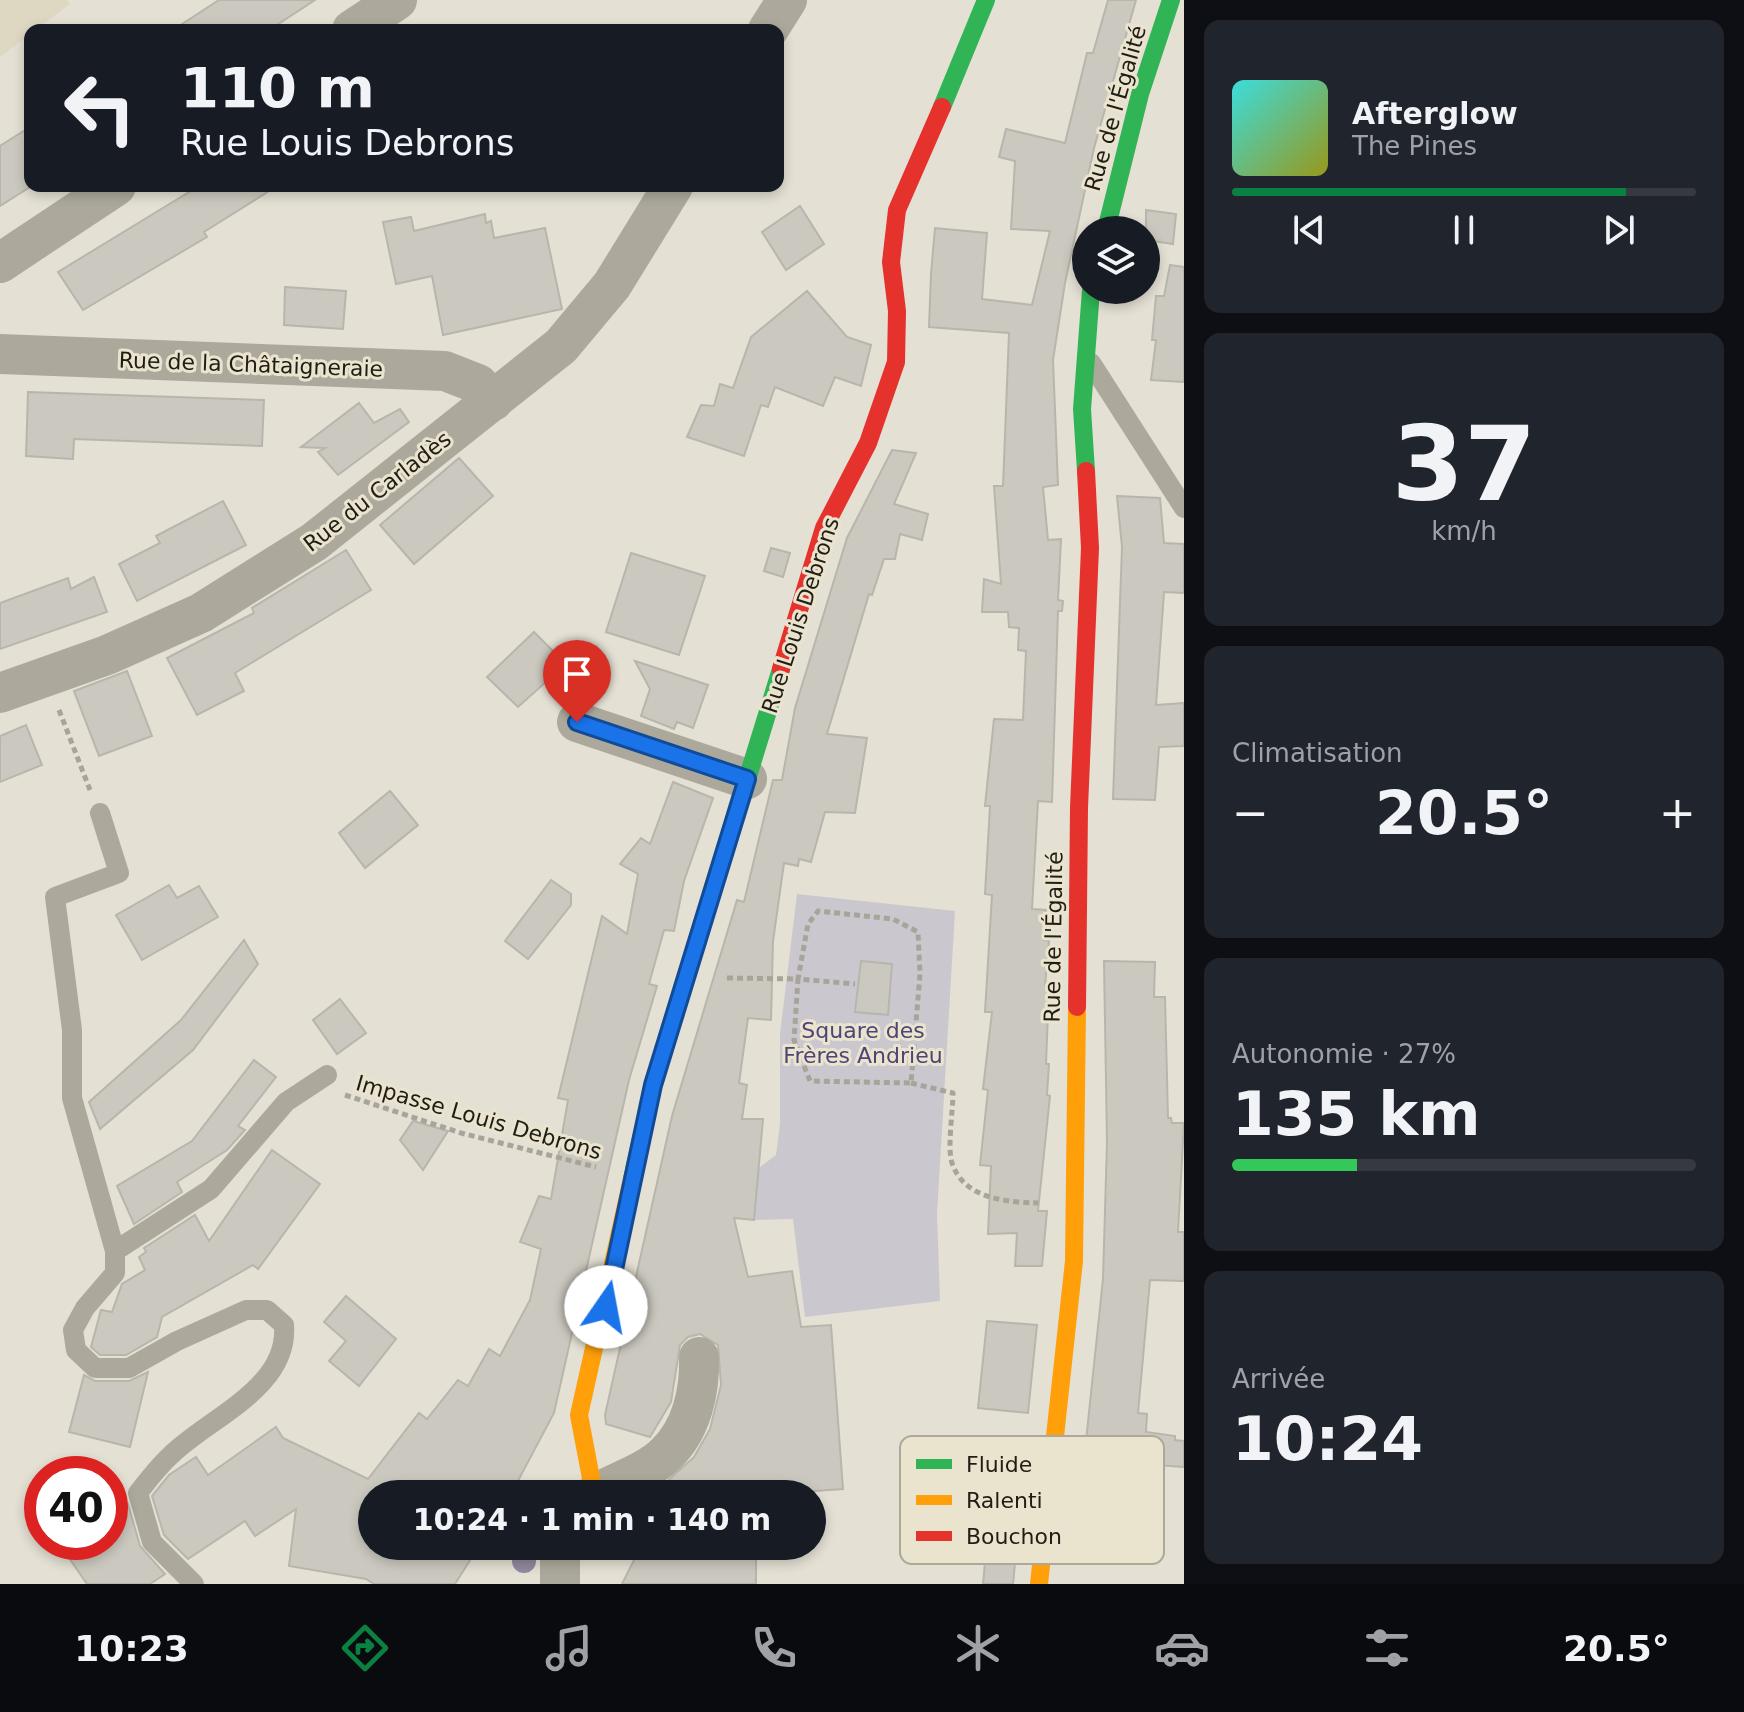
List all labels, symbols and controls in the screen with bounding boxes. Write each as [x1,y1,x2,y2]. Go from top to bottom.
street label: Rue de l'Égalité [1080,22,1151,194]
text: 110 m [180,55,375,120]
icon: left [48,56,152,160]
text: Afterglow [1352,96,1518,131]
text: Rue Louis Debrons [180,122,515,163]
text: The Pines [1352,131,1477,161]
icon: previous [1287,208,1331,252]
icon: pause [1442,208,1486,252]
icon: next [1597,208,1641,252]
map controls [1072,216,1160,304]
button: layers [1072,216,1160,304]
street label: Rue de la Châtaigneraie [118,347,384,382]
text: 37 [1392,403,1536,525]
street label: Rue du Carladès [299,426,456,557]
street label: Rue Louis Debrons [757,514,844,716]
text: km/h [1431,516,1497,546]
pin [543,640,611,722]
icon: arrive [555,652,599,696]
text: Climatisation [1232,738,1403,768]
text: 20.5° [1375,778,1553,848]
text: − [1232,787,1269,838]
text: + [1659,787,1696,838]
street label: Rue de l'Égalité [1040,851,1067,1023]
park label: Square des Frères Andrieu [783,1018,943,1068]
text: Autonomie · 27% [1232,1039,1456,1069]
street label: Impasse Louis Debrons [353,1070,605,1165]
text: 135 km [1232,1079,1481,1149]
position arrow [564,1265,648,1349]
text: Arrivée [1232,1364,1325,1394]
text: 10:24 [1232,1404,1423,1474]
legend [900,1436,1164,1564]
text: Fluide [966,1452,1032,1477]
speed limit sign: 40 [24,1456,128,1560]
text: Ralenti [966,1488,1043,1513]
text: 10:24 · 1 min · 140 m [413,1502,771,1537]
text: Bouchon [966,1524,1062,1549]
icon: directions [337,1620,393,1676]
icon: music [541,1620,597,1676]
icon: phone [746,1620,802,1676]
icon: climate [950,1620,1006,1676]
icon: car [1154,1620,1210,1676]
icon: filters [1359,1620,1415,1676]
text: 10:23 [74,1628,189,1669]
text: 20.5° [1563,1628,1670,1669]

